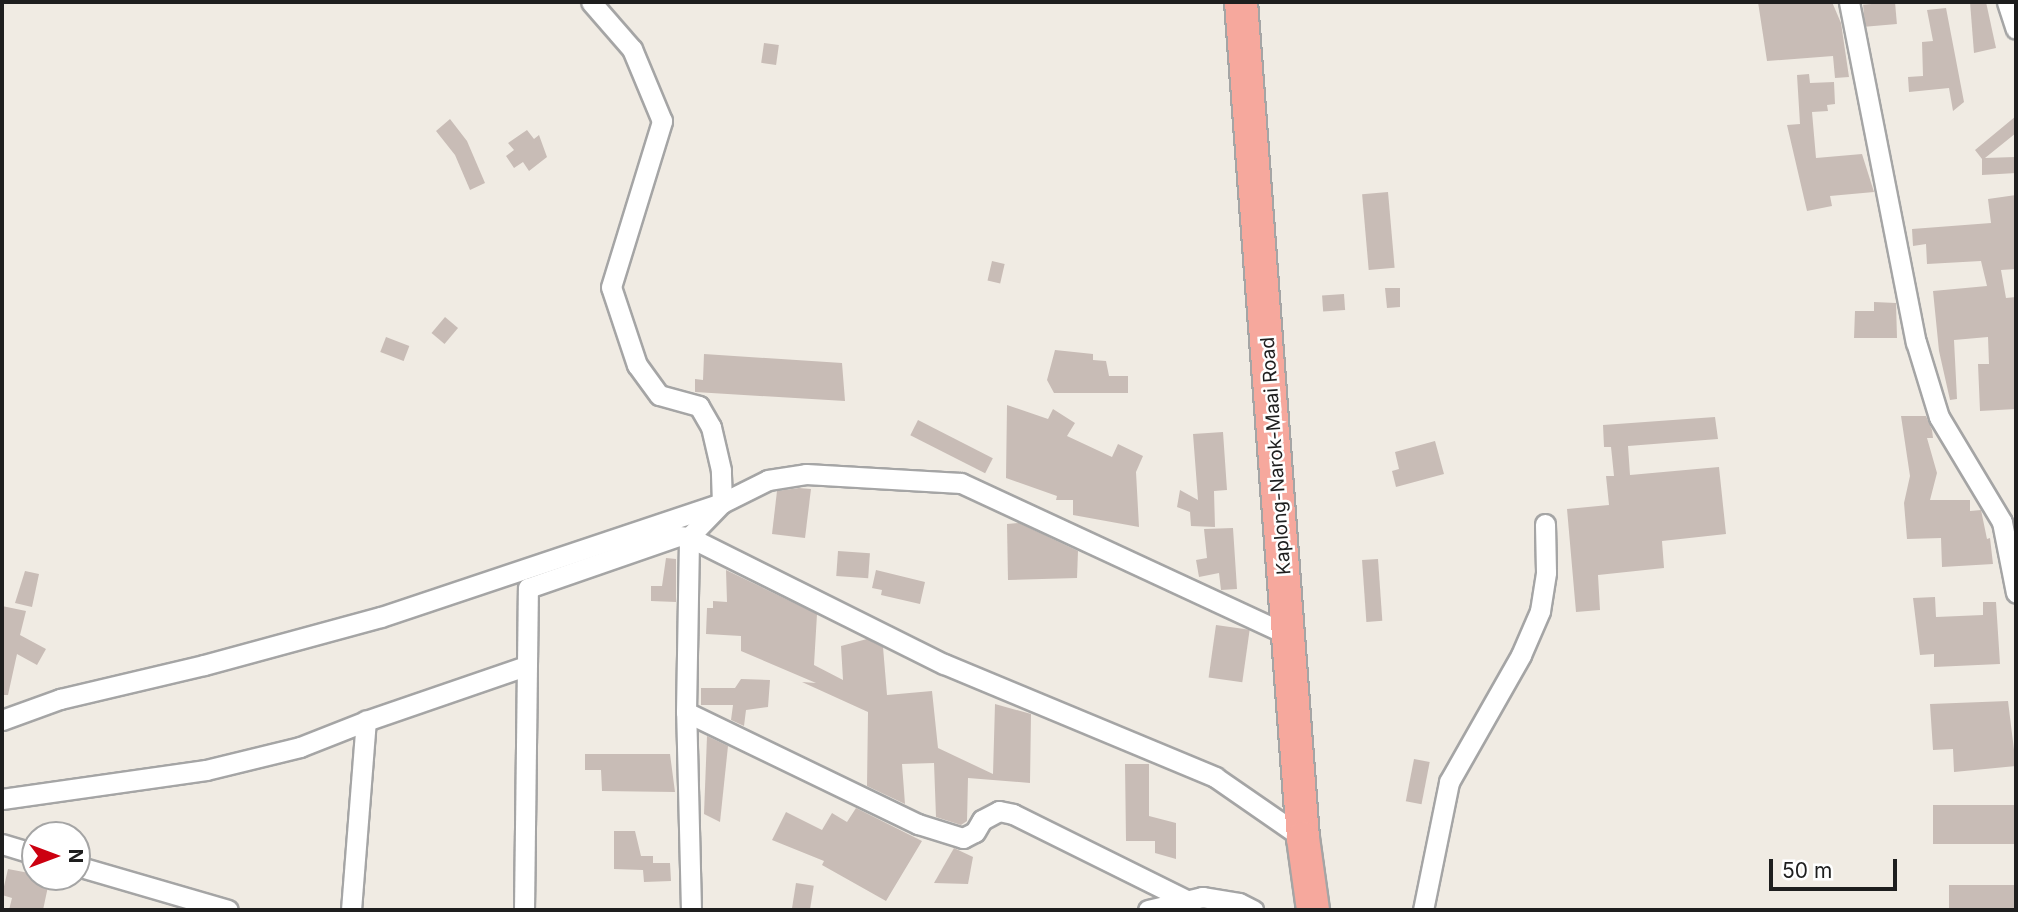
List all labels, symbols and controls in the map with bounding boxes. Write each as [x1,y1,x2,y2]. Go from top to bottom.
street label: Kaplong-Narok-Maai Road [1256,336,1296,576]
north arrow [21,821,91,891]
scale bar [1773,846,1901,890]
text: N [64,849,87,863]
text: 50 m [1782,858,1832,883]

